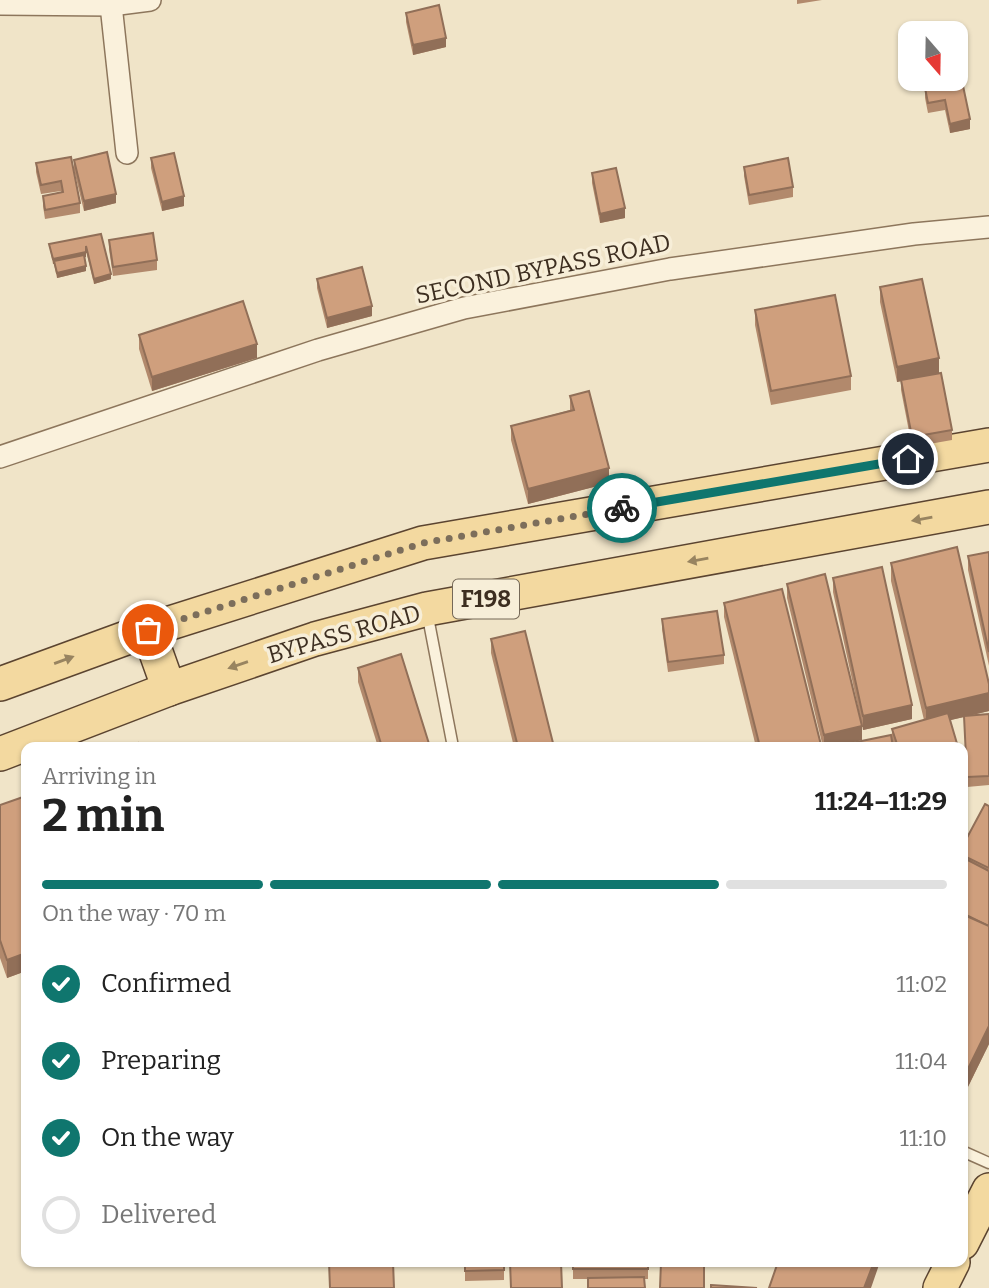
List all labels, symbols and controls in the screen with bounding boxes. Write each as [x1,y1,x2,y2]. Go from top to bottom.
north arrow [898,21,968,91]
map controls [898,21,968,91]
street label: SECOND BYPASS ROAD [413,228,673,310]
pin [878,429,938,489]
icon: home [889,440,927,478]
courier [587,473,657,543]
icon: bike [603,489,641,527]
one-way arrow [911,514,933,525]
one-way arrow [687,555,709,566]
road number: F198 [453,580,519,618]
street label: BYPASS ROAD [264,599,424,669]
pin [118,600,178,660]
icon: bag [129,611,167,649]
one-way arrow [54,655,75,666]
one-way arrow [228,661,249,671]
text: Arriving in [42,762,156,790]
text: 11:24–11:29 [815,786,947,817]
text: 2 min [42,788,164,843]
text: On the way · 70 m [42,899,226,927]
icon: check [42,965,80,1003]
text: Confirmed [101,968,231,999]
text: 11:02 [896,970,947,998]
icon: check [42,1042,80,1080]
text: Preparing [101,1045,221,1076]
text: 11:04 [895,1047,947,1075]
icon: check [42,1119,80,1157]
text: On the way [101,1122,234,1153]
text: 11:10 [899,1124,947,1152]
text: Delivered [101,1199,216,1230]

